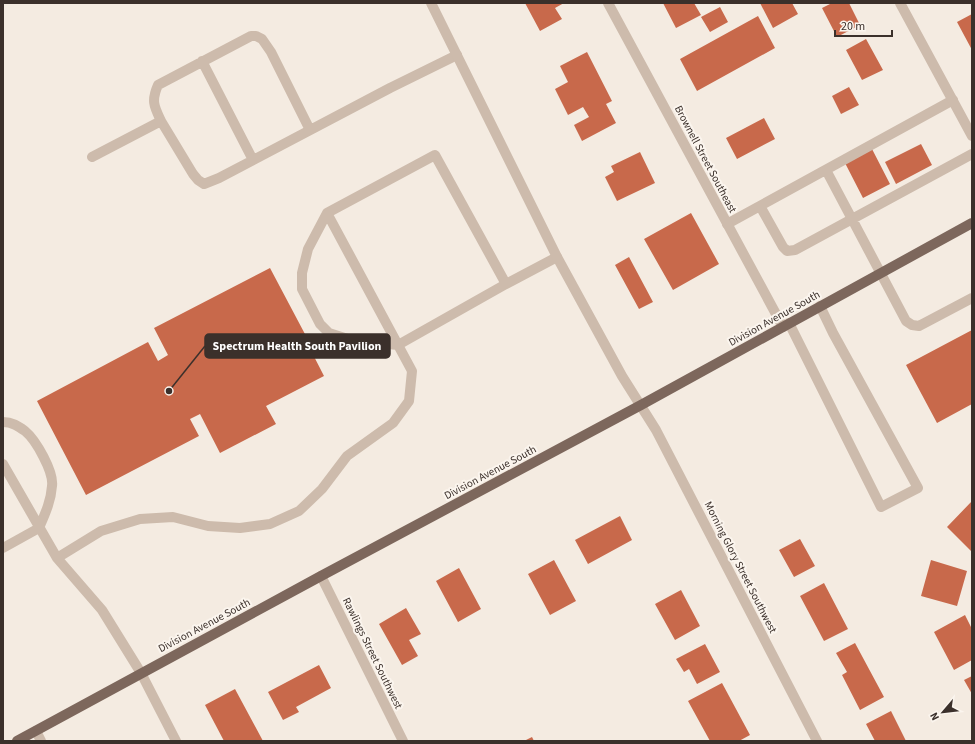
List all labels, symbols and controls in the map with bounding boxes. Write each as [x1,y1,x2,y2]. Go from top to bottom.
scale bar [835,12,892,38]
text: 20 m [841,18,865,35]
street label: Brownell Street Southeast [671,103,740,216]
street label: Division Avenue South [726,287,823,350]
callout: Spectrum Health South Pavilion [205,334,390,358]
text: Spectrum Health South Pavilion [213,338,382,355]
street label: Division Avenue South [441,442,539,503]
street label: Morning Glory Street Southwest [701,499,780,636]
street label: Division Avenue South [155,595,253,656]
street label: Rawlings Street Southwest [339,595,406,712]
north arrow [923,692,963,732]
text: N [926,710,943,723]

